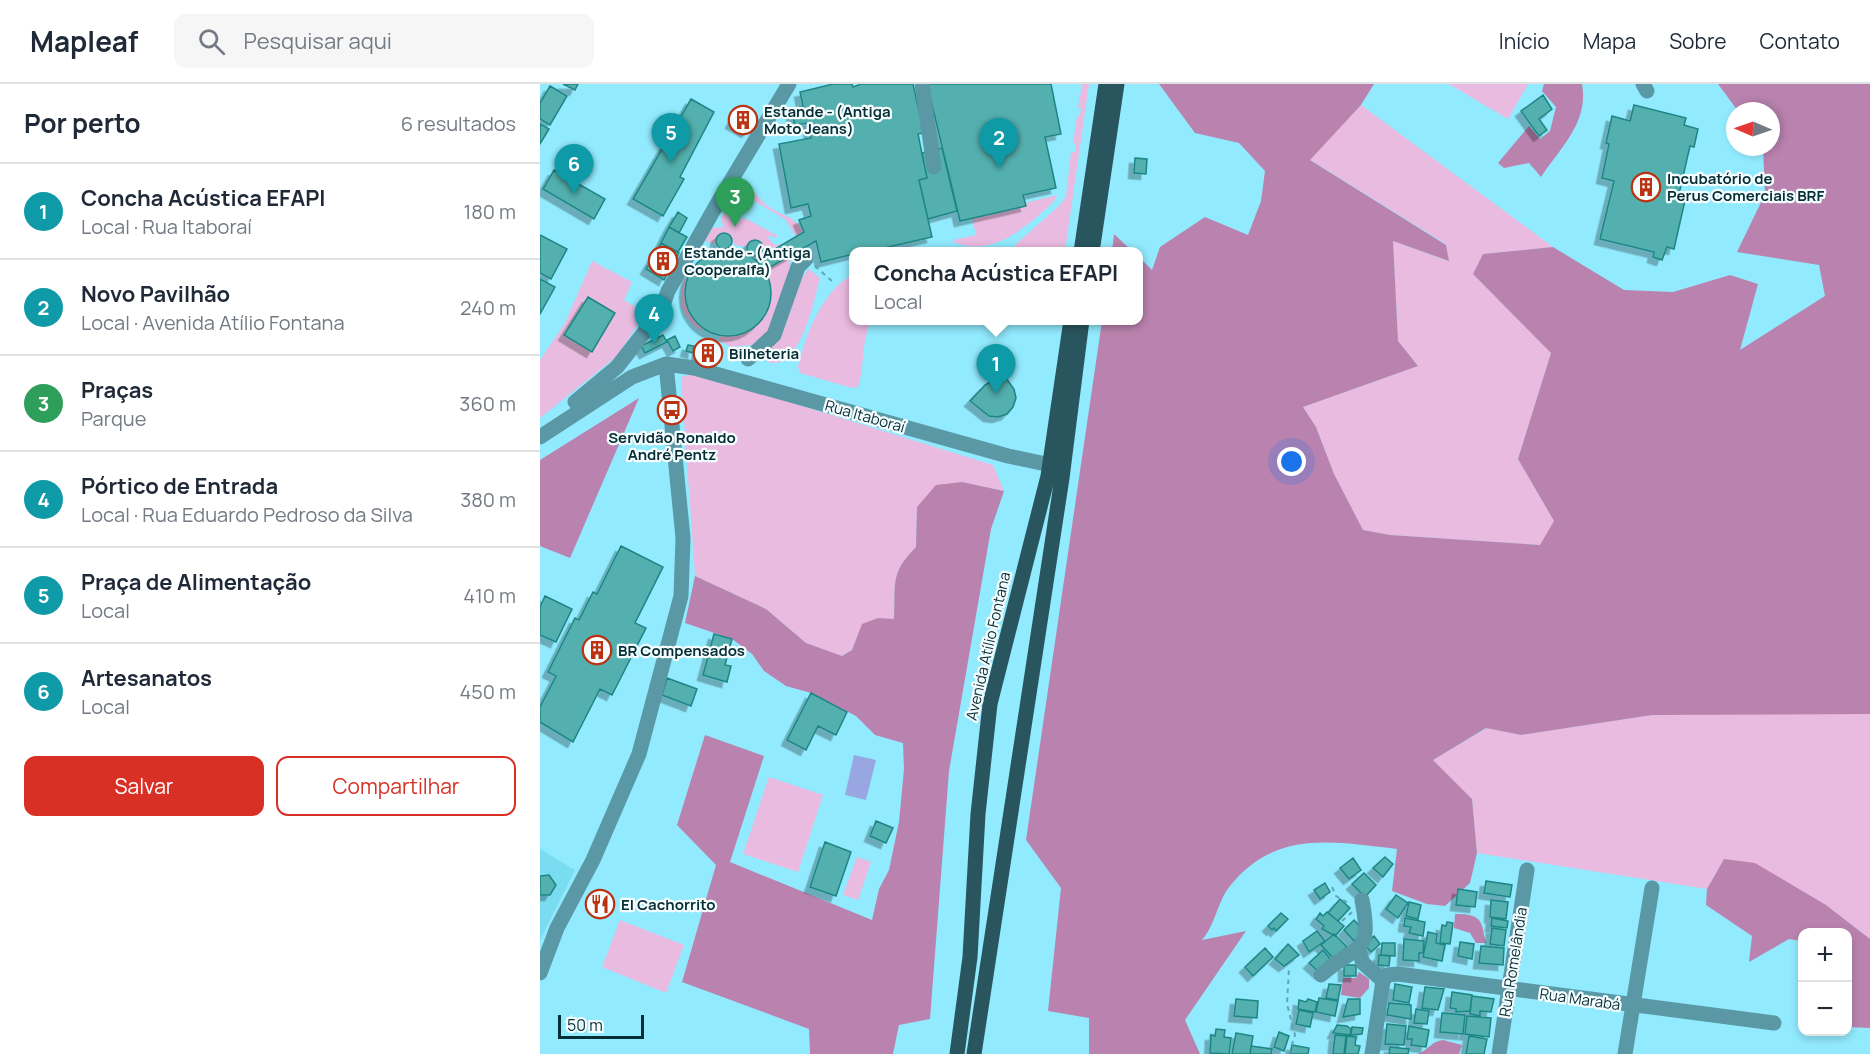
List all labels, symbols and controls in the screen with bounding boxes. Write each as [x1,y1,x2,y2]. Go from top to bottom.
search box [174,14,594,68]
text: Mapleaf [30,22,138,60]
icon: search [195,25,228,58]
text: Pesquisar aqui [243,26,392,56]
text: Início [1499,27,1550,55]
text: Mapa [1583,27,1636,55]
text: Sobre [1669,27,1727,55]
text: Contato [1760,27,1840,55]
place label: Estande - (Antiga Moto Jeans) [764,101,891,139]
north arrow [1726,102,1780,156]
building icon: Estande - (Antiga Moto Jeans) [727,104,759,136]
text: Por perto [24,105,141,141]
text: 6 resultados [401,110,516,137]
pin: 5 [652,113,690,163]
pin: 2 [980,118,1018,168]
pin: 6 [555,144,594,194]
place label: Incubatório de Perus Comerciais BRF [1667,168,1824,206]
building icon: Incubatório de Perus Comerciais BRF [1630,171,1662,203]
pin: 3 [716,178,754,227]
text: Concha Acústica EFAPI [81,183,325,213]
text: 1 [39,198,48,225]
text: 180 m [463,198,516,225]
text: Local · Rua Itaboraí [81,213,252,240]
place label: Estande - (Antiga Cooperalfa) [684,242,811,280]
building icon: Estande - (Antiga Cooperalfa) [647,245,679,277]
popup [849,247,1143,325]
text: Concha Acústica EFAPI [874,258,1118,288]
text: Novo Pavilhão [81,279,230,309]
text: Local [874,288,923,315]
text: 2 [38,294,49,321]
text: 240 m [460,294,516,321]
pin: 4 [634,294,674,344]
text: Local · Avenida Atílio Fontana [81,309,345,336]
building icon: Bilheteria [692,337,724,369]
place label: Bilheteria [729,343,799,364]
pin: 1 [976,344,1016,394]
text: Praças [81,375,153,405]
text: 3 [38,390,49,417]
text: 360 m [459,390,516,417]
bus stop icon: Servidão Ronaldo André Pentz [656,394,688,426]
street label: Rua Itaboraí [823,395,908,438]
text: Parque [81,405,146,432]
place label: Servidão Ronaldo André Pentz [608,427,736,465]
your location [1277,447,1306,476]
text: Pórtico de Entrada [81,471,278,501]
text: 4 [37,486,50,513]
text: 380 m [460,486,516,513]
text: Local · Rua Eduardo Pedroso da Silva [81,501,413,528]
text: Praça de Alimentação [81,567,311,597]
street label: Avenida Atílio Fontana [961,570,1015,722]
text: 5 [38,582,49,609]
text: 410 m [463,582,516,609]
text: Local [81,597,130,624]
building icon: BR Compensados [581,634,613,666]
place label: BR Compensados [618,640,745,661]
text: Artesanatos [81,663,212,693]
text: 6 [37,678,50,705]
text: 450 m [460,678,516,705]
text: Local [81,693,130,720]
button: Salvar [24,756,264,816]
button: Compartilhar [276,756,516,816]
restaurant icon: El Cachorrito [584,888,616,920]
place label: El Cachorrito [621,894,716,915]
street label: Rua Romelândia [1494,906,1532,1018]
map controls [1798,928,1852,1036]
button: + [1798,928,1852,982]
button: − [1798,982,1852,1036]
street label: Rua Marabá [1538,983,1622,1015]
scale bar [558,1012,644,1040]
text: 50 m [567,1014,603,1036]

